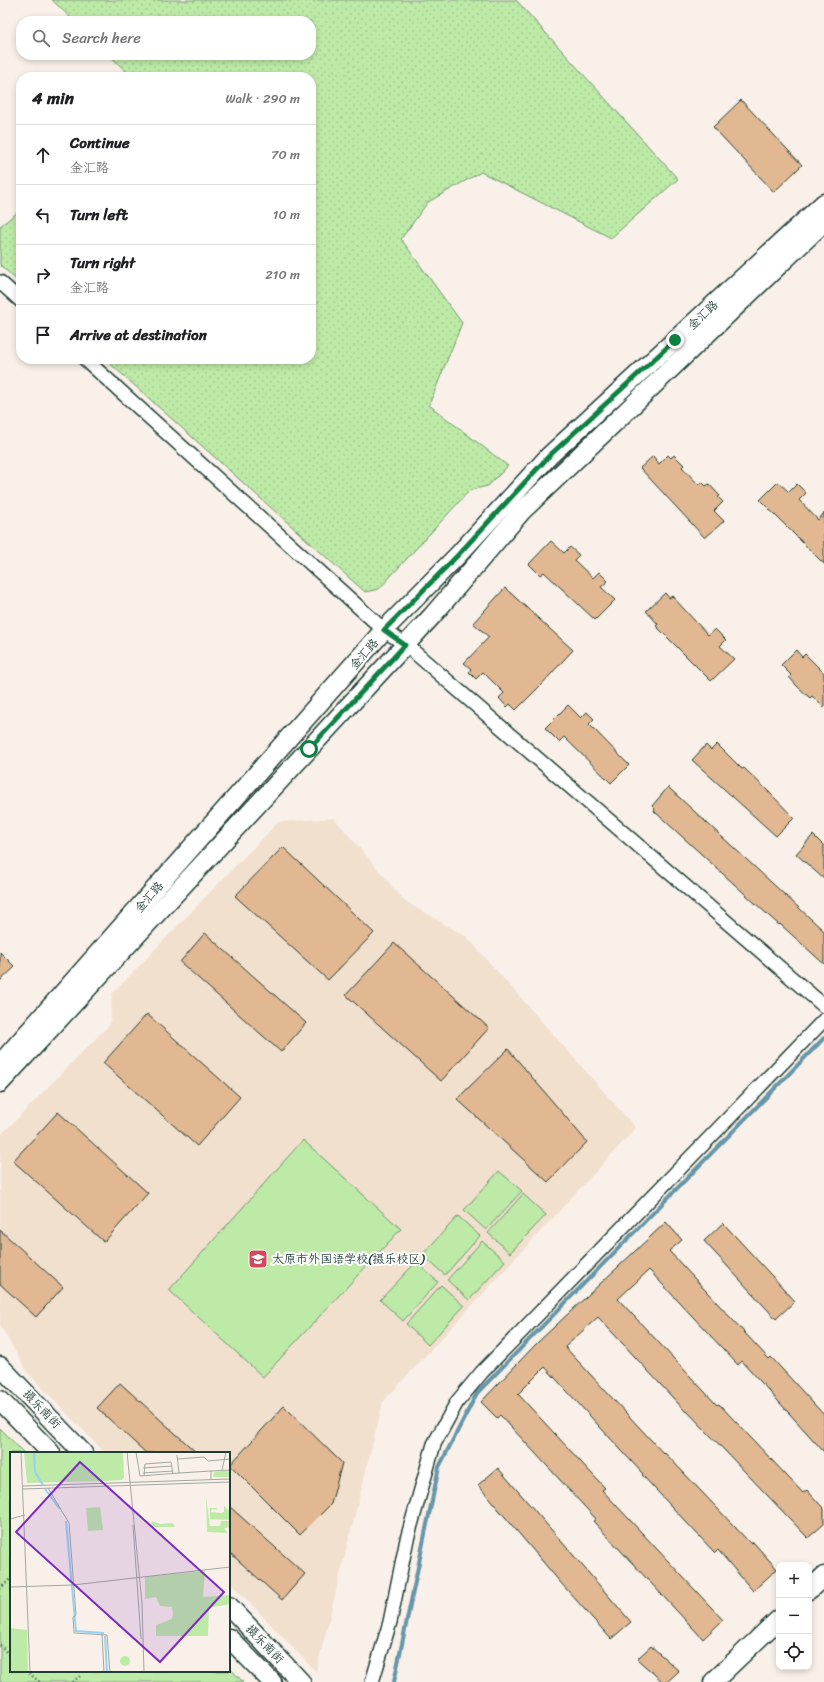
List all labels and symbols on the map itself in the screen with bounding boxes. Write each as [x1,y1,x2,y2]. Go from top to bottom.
street label: 金汇路 [682,295,724,335]
route end [666,331,684,349]
street label: 金汇路 [344,633,384,675]
route start [300,740,318,758]
street label: 金汇路 [129,876,169,918]
school or university icon: 太原市外国语学校(摄乐校区) [247,1248,269,1270]
place label: 太原市外国语学校(摄乐校区) [272,1248,425,1270]
street label: 摄乐南街 [17,1384,67,1434]
inset map [10,1452,230,1672]
street label: 摄乐南街 [240,1619,290,1669]

